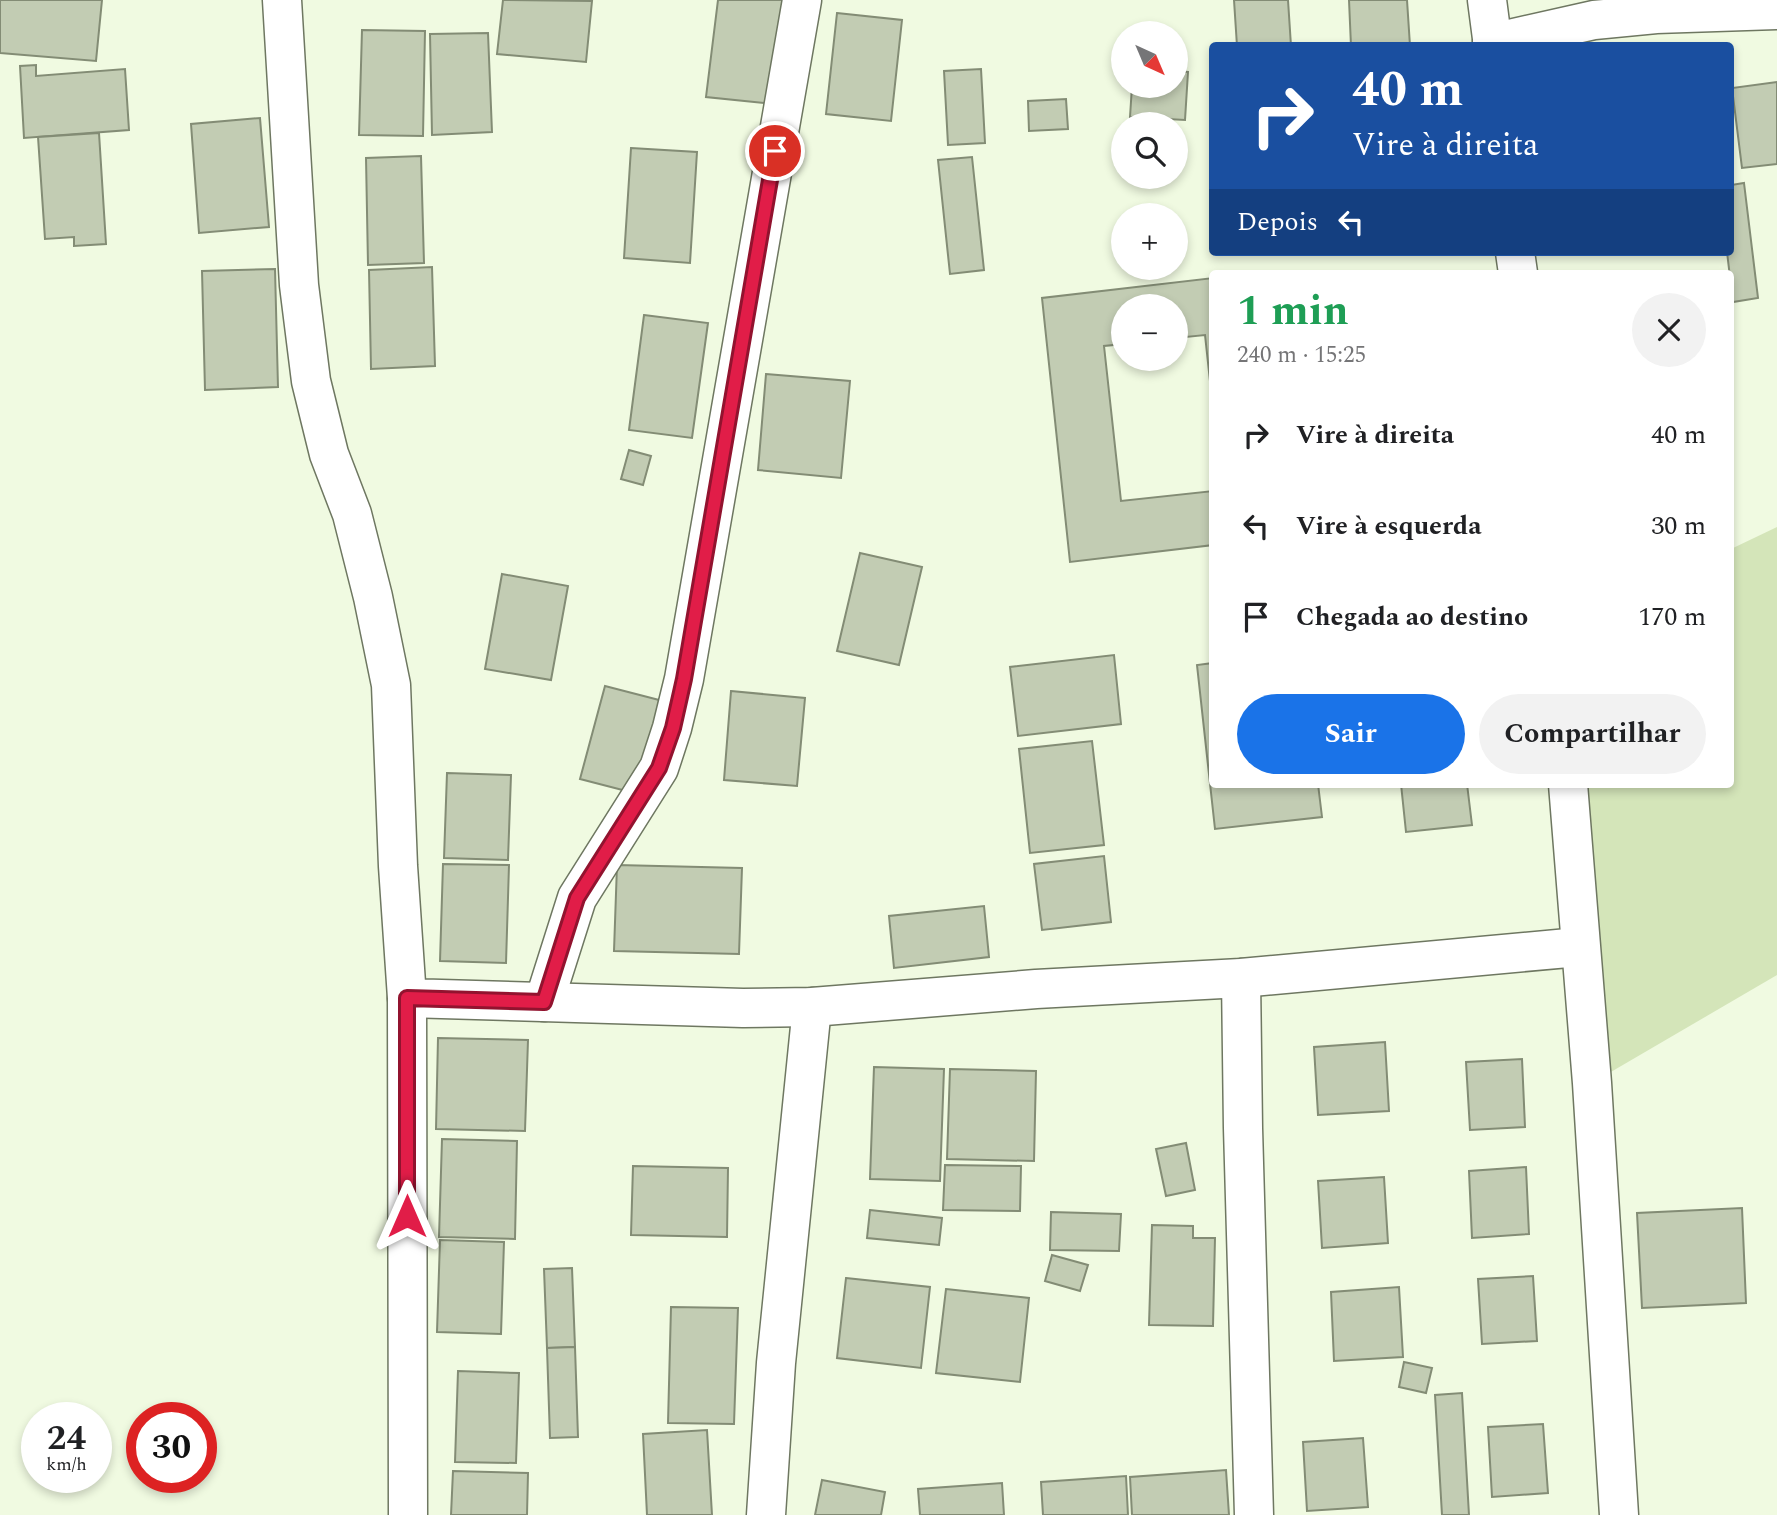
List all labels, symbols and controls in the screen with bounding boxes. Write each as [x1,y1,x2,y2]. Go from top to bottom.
north arrow [1111,21,1188,98]
map controls [1111,21,1188,371]
text: 40 m [1352,53,1463,128]
icon: right [1237,70,1328,161]
button: search [1111,112,1188,189]
pin [745,121,805,181]
text: Vire à direita [1352,121,1539,170]
icon: arrive [756,132,794,170]
text: Depois [1237,202,1318,242]
button: + [1111,203,1188,280]
icon: left [1332,203,1370,241]
text: 1 min [1237,280,1349,343]
button: close [1632,293,1706,367]
button: − [1111,294,1188,371]
text: 240 m · 15:25 [1237,338,1366,373]
text: Vire à direita [1296,415,1454,455]
text: 40 m [1651,415,1706,455]
icon: right [1237,416,1275,454]
text: Vire à esquerda [1296,506,1482,546]
text: 30 m [1651,506,1706,546]
icon: left [1237,507,1275,545]
text: Chegada ao destino [1296,597,1528,637]
text: 170 m [1638,597,1706,637]
icon: arrive [1237,598,1275,636]
button: Sair [1237,694,1465,774]
button: Compartilhar [1479,694,1706,774]
position arrow [370,1179,444,1253]
speed limit sign: 30 [126,1402,217,1493]
text: 24 [47,1412,86,1465]
text: km/h [46,1451,87,1478]

